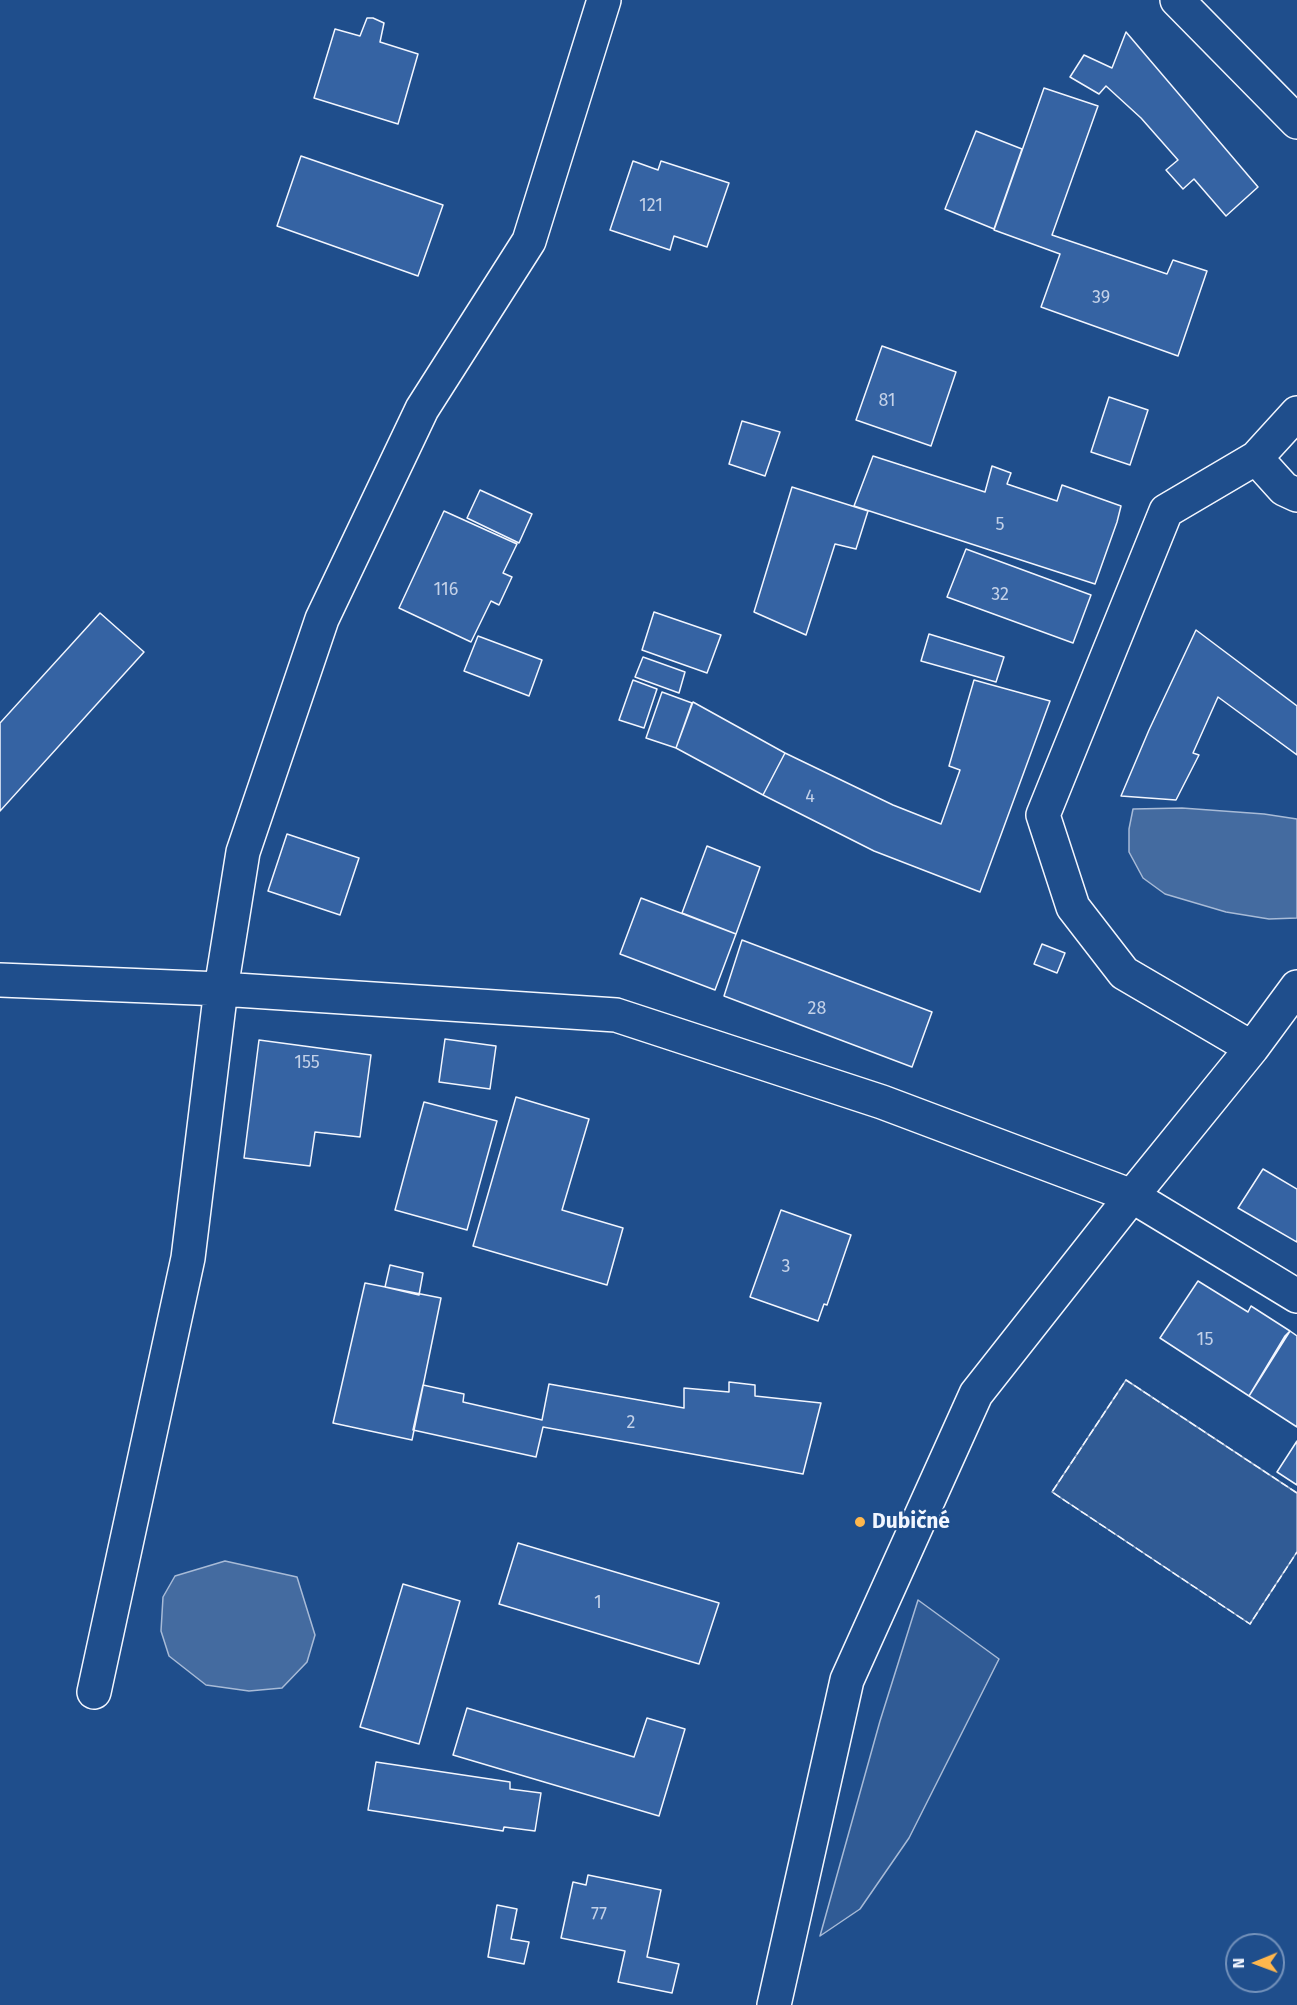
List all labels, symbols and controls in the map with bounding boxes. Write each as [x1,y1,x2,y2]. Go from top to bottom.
house number: 121 [639,195,663,217]
house number: 39 [1092,287,1110,309]
house number: 81 [878,390,896,412]
house number: 5 [995,514,1005,536]
house number: 116 [434,579,458,601]
house number: 32 [991,584,1009,606]
house number: 4 [805,786,815,808]
house number: 28 [808,998,826,1020]
house number: 155 [294,1052,320,1074]
house number: 3 [782,1256,790,1278]
house number: 15 [1197,1329,1213,1351]
house number: 2 [627,1412,635,1434]
place label: Dubičné [872,1509,950,1535]
marker: Dubičné [853,1515,867,1529]
house number: 1 [594,1592,602,1614]
house number: 77 [591,1904,607,1926]
north arrow [1225,1933,1285,1993]
text: N [1229,1958,1248,1969]

